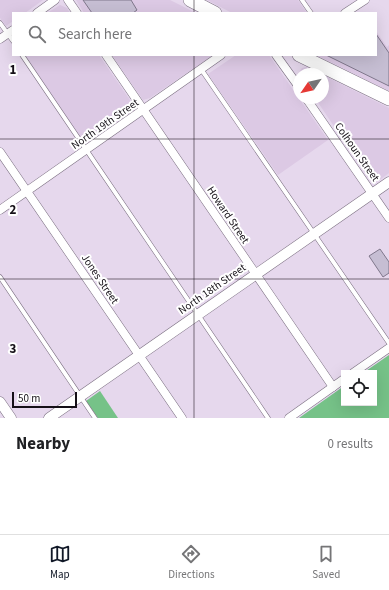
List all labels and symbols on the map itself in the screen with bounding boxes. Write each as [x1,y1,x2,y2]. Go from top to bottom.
text: 1 [10,61,17,79]
north arrow [293,68,329,104]
street label: North 19th Street [68,95,142,153]
street label: Colhoun Street [331,120,383,185]
street label: Howard Street [203,183,253,247]
text: 2 [10,201,17,219]
street label: Jones Street [78,251,122,307]
street label: North 18th Street [175,260,249,318]
text: 3 [10,340,17,358]
scale bar [12,390,77,409]

